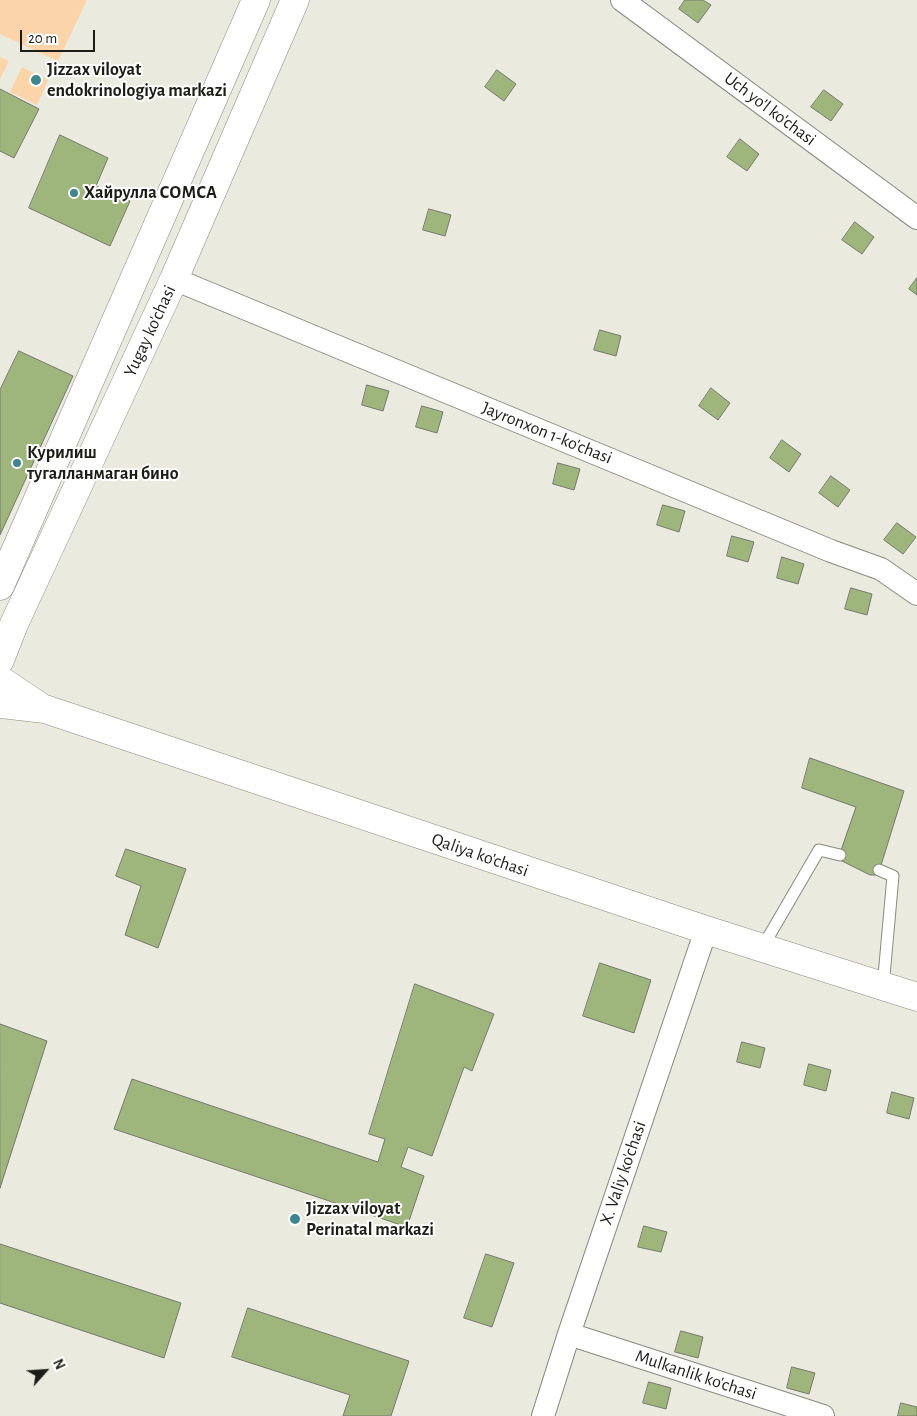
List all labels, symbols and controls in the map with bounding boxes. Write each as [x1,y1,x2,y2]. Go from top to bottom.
scale bar [22,20,98,52]
text: 20 m [28,31,57,46]
place label: Jizzax viloyat endokrinologiya markazi [47,59,227,102]
street label: Uch yo'l ko'chasi [720,67,820,151]
marker: Jizzax viloyat endokrinologiya markazi [29,73,43,87]
place label: Хайрулла СОМСА [84,182,217,204]
marker: Хайрулла СОМСА [68,187,80,199]
street label: Yugay ko'chasi [119,282,181,380]
street label: Jayronxon 1-ko'chasi [479,397,615,469]
place label: Курилиш тугалланмаган бино [27,442,179,484]
marker: Курилиш тугалланмаган бино [11,457,23,469]
street label: Qaliya ko'chasi [429,828,531,882]
street label: X. Valiy ko'chasi [595,1118,651,1228]
place label: Jizzax viloyat Perinatal markazi [306,1198,434,1240]
marker: Jizzax viloyat Perinatal markazi [288,1212,302,1226]
street label: Mulkanlik ko'chasi [633,1345,759,1405]
north arrow [20,1346,70,1396]
text: N [50,1357,67,1372]

